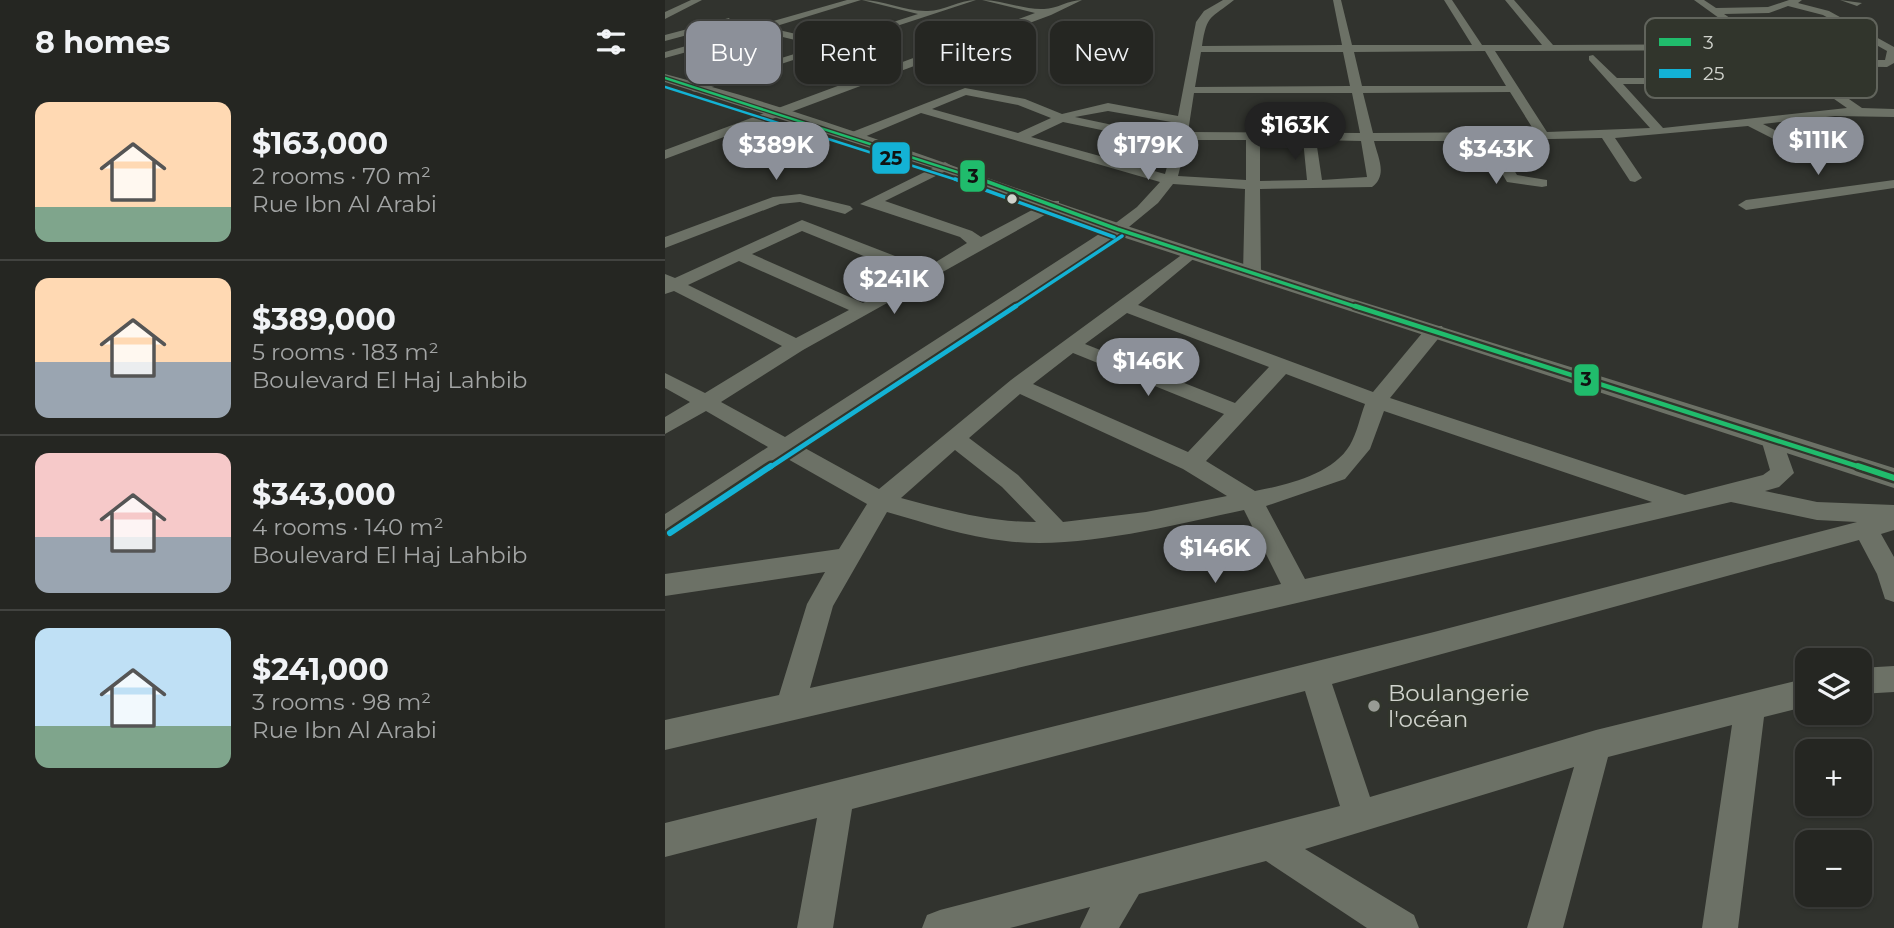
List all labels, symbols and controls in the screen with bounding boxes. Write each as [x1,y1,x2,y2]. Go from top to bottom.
legend [1645,18,1877,98]
chip: Buy [686,21,781,84]
chip: Rent [795,21,901,84]
chip: Filters [915,21,1036,84]
chip: New [1050,21,1153,84]
icon: filters [592,23,630,61]
text: 8 homes [35,24,170,61]
text: 3 [1703,31,1714,54]
text: 25 [1703,62,1725,85]
pin: $163K [1246,102,1344,162]
text: $163K [1261,111,1329,139]
pin: $111K [1769,118,1867,177]
pin: $389K [727,122,825,182]
pin: $179K [1099,122,1197,182]
text: $163,000 [252,125,388,162]
text: $111K [1789,126,1847,154]
pin: $343K [1447,127,1545,186]
icon: home [91,130,175,214]
text: $389K [738,131,814,159]
text: $179K [1113,131,1183,159]
text: $343K [1459,135,1533,163]
line badge: 25 [871,141,911,175]
text: 25 [880,147,902,170]
line badge: 3 [959,159,986,193]
text: 2 rooms · 70 m² [252,162,431,190]
text: 3 [966,165,979,188]
text: Rue Ibn Al Arabi [252,190,437,218]
unlabelled marker [1005,192,1019,206]
pin: $241K [845,256,943,316]
text: $241K [859,265,929,293]
text: $389,000 [252,301,396,338]
icon: home [91,306,175,390]
text: 5 rooms · 183 m² [252,338,439,366]
pin: $146K [1099,338,1197,398]
text: $146K [1113,347,1183,375]
line badge: 3 [1573,363,1600,397]
text: Boulevard El Haj Lahbib [252,366,527,394]
text: 3 [1579,368,1592,391]
text: $343,000 [252,476,396,513]
icon: home [91,481,175,565]
text: 4 rooms · 140 m² [252,513,444,541]
pin: $146K [1166,526,1264,585]
text: $146K [1180,534,1250,562]
text: Boulevard El Haj Lahbib [252,541,527,569]
map controls [1795,648,1872,907]
button: layers [1795,648,1872,725]
text: $241,000 [252,651,389,688]
icon: home [91,656,175,740]
place label: Boulangerie l'océan [1388,679,1529,733]
text: 3 rooms · 98 m² [252,688,431,716]
marker: Boulangerie l'océan [1366,698,1382,714]
text: Rue Ibn Al Arabi [252,716,437,744]
button: + [1795,739,1872,816]
button: − [1795,830,1872,907]

